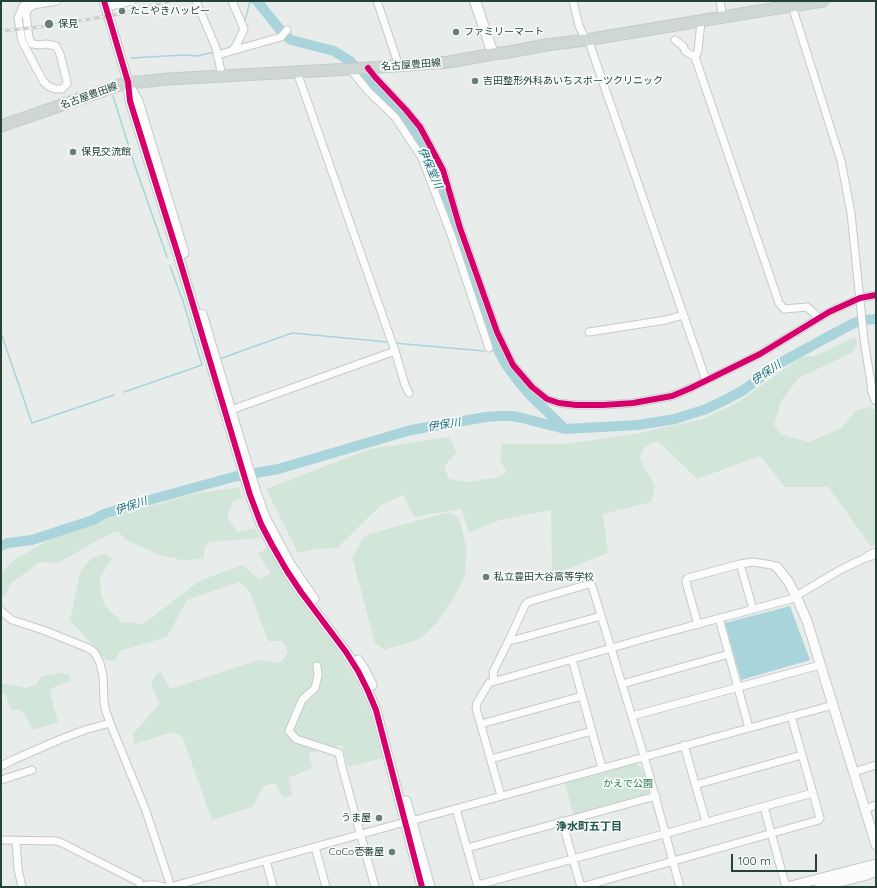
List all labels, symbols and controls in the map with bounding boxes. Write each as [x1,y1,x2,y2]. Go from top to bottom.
place label: たこやきハッピー [130,5,210,17]
marker: たこやきハッピー [117,6,127,16]
marker: 保見 [43,18,55,30]
place label: 保見 [58,18,78,30]
place label: ファミリーマート [464,26,544,38]
marker: ファミリーマート [451,27,461,37]
street label: 名古屋豊田線 [381,57,441,73]
place label: 吉田整形外科あいちスポーツクリニック [483,75,663,87]
marker: 吉田整形外科あいちスポーツクリニック [470,76,480,86]
street label: 名古屋豊田線 [59,80,119,112]
water label: 伊保堂川 [415,145,445,191]
place label: 保見交流館 [81,146,131,158]
marker: 保見交流館 [68,147,78,157]
water label: 伊保川 [749,358,783,388]
water label: 伊保川 [427,416,461,434]
water label: 伊保川 [113,494,149,518]
place label: 私立豊田大谷高等学校 [494,571,594,583]
marker: 私立豊田大谷高等学校 [481,572,491,582]
park label: かえで公園 [603,778,653,790]
place label: うま屋 [341,812,371,824]
marker: うま屋 [374,813,384,823]
district label: 浄水町五丁目 [556,820,622,834]
place label: CoCo壱番屋 [329,846,384,858]
scale bar [733,846,819,872]
marker: CoCo壱番屋 [387,847,397,857]
text: 100 m [738,853,771,868]

